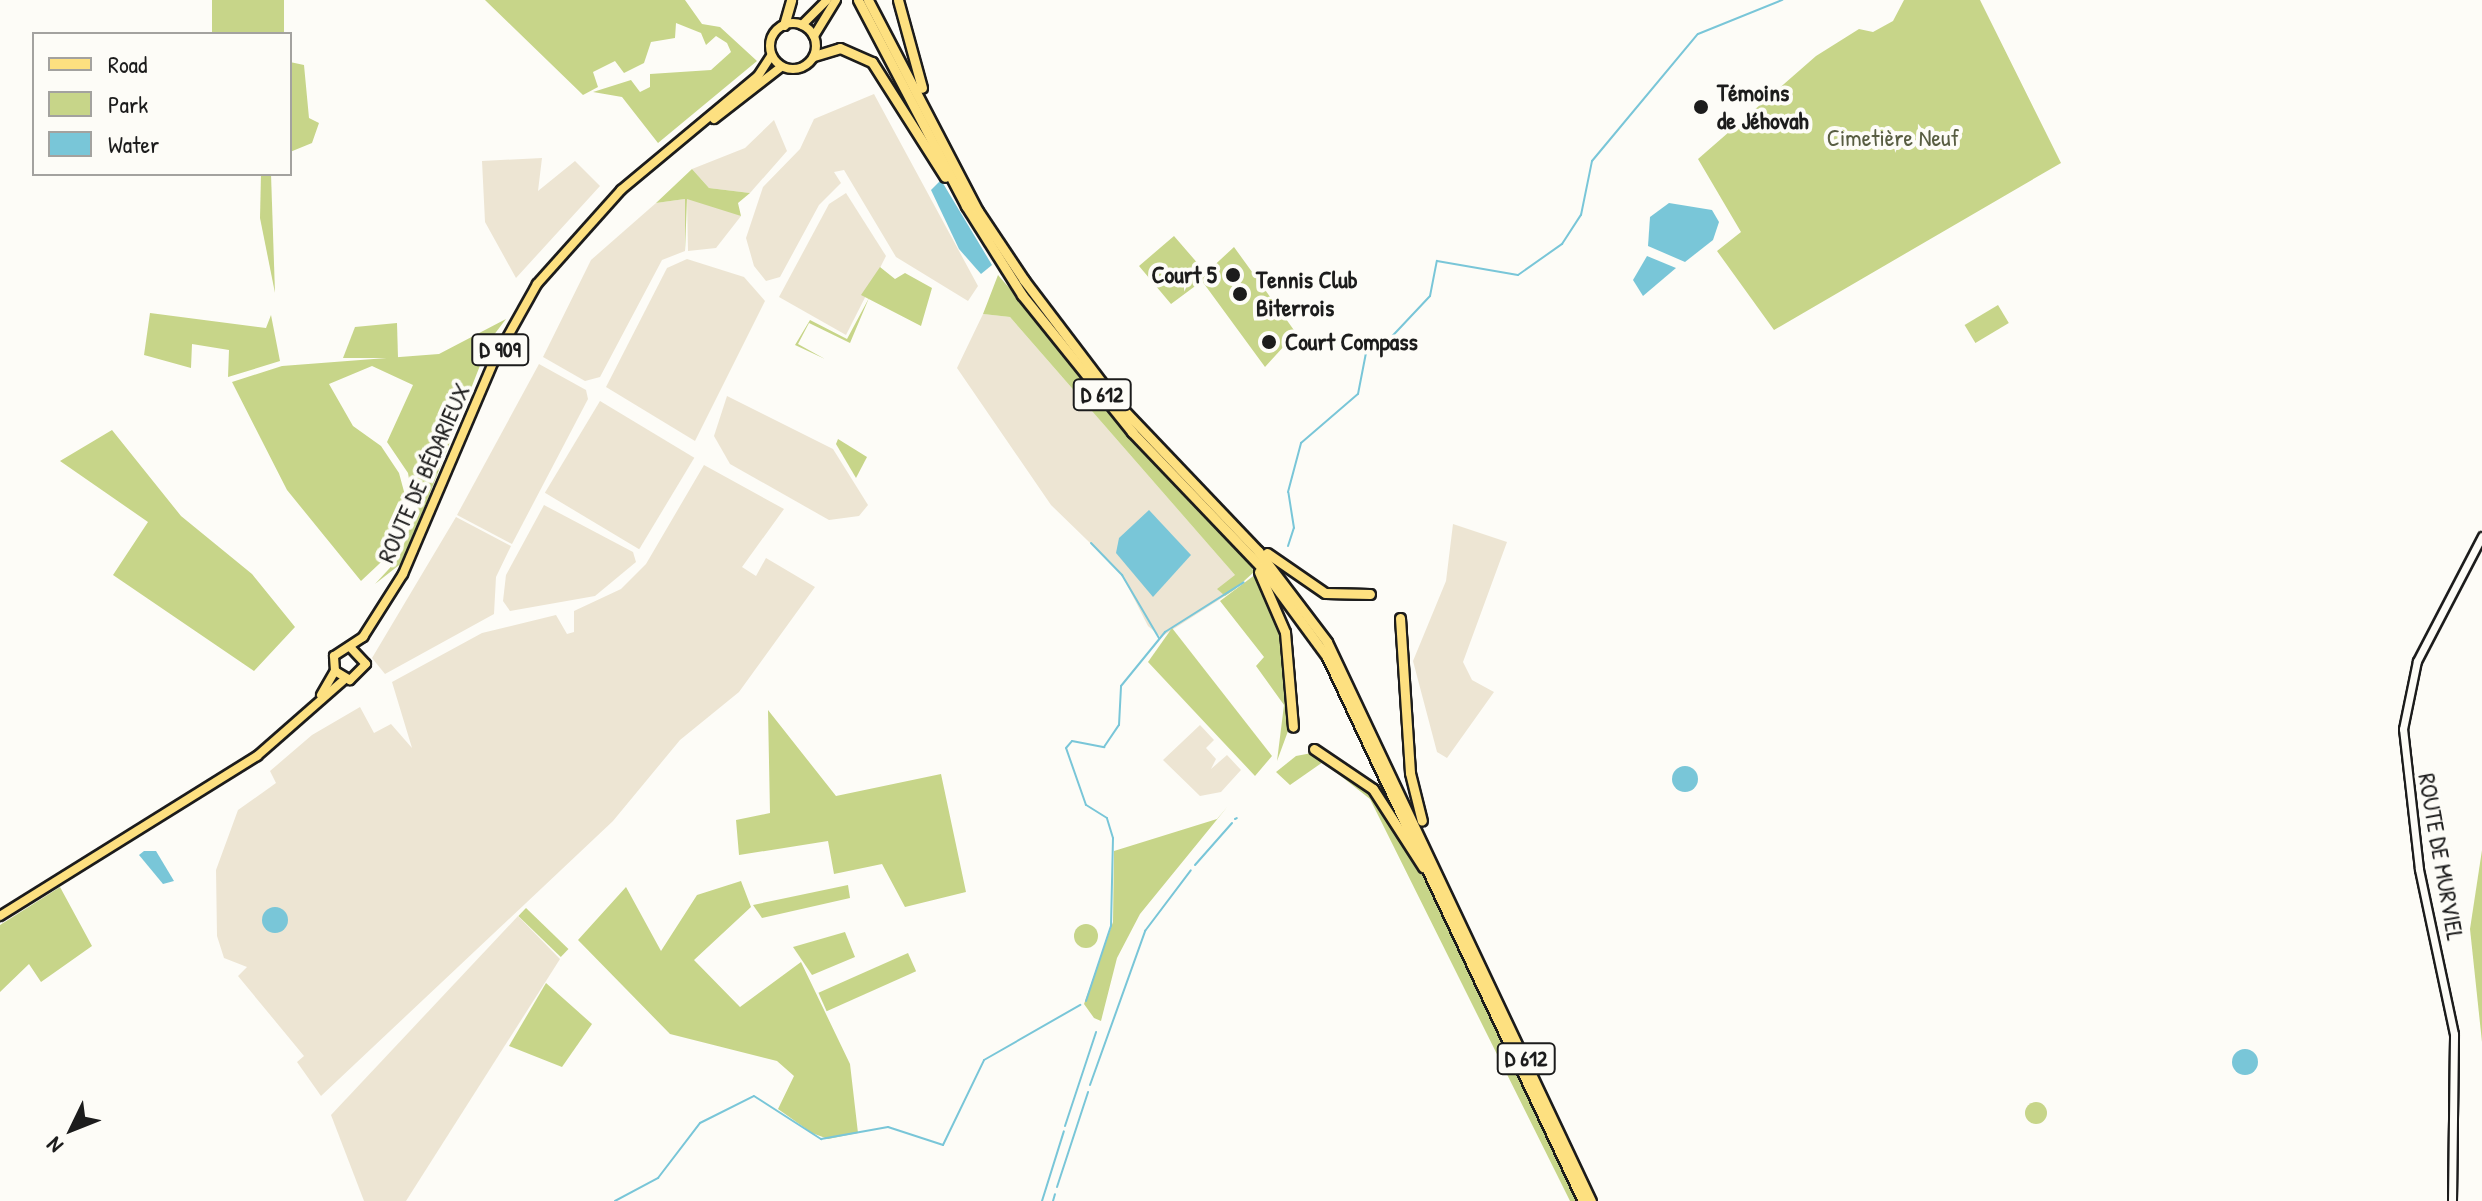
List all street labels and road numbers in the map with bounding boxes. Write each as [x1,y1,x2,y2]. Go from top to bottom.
road number: D 909 [470,332,530,368]
road number: D 612 [1072,377,1132,413]
street label: ROUTE DE BÉDARIEUX [372,379,476,567]
street label: ROUTE DE MURVIEL [2412,771,2470,943]
road number: D 612 [1496,1041,1556,1077]

